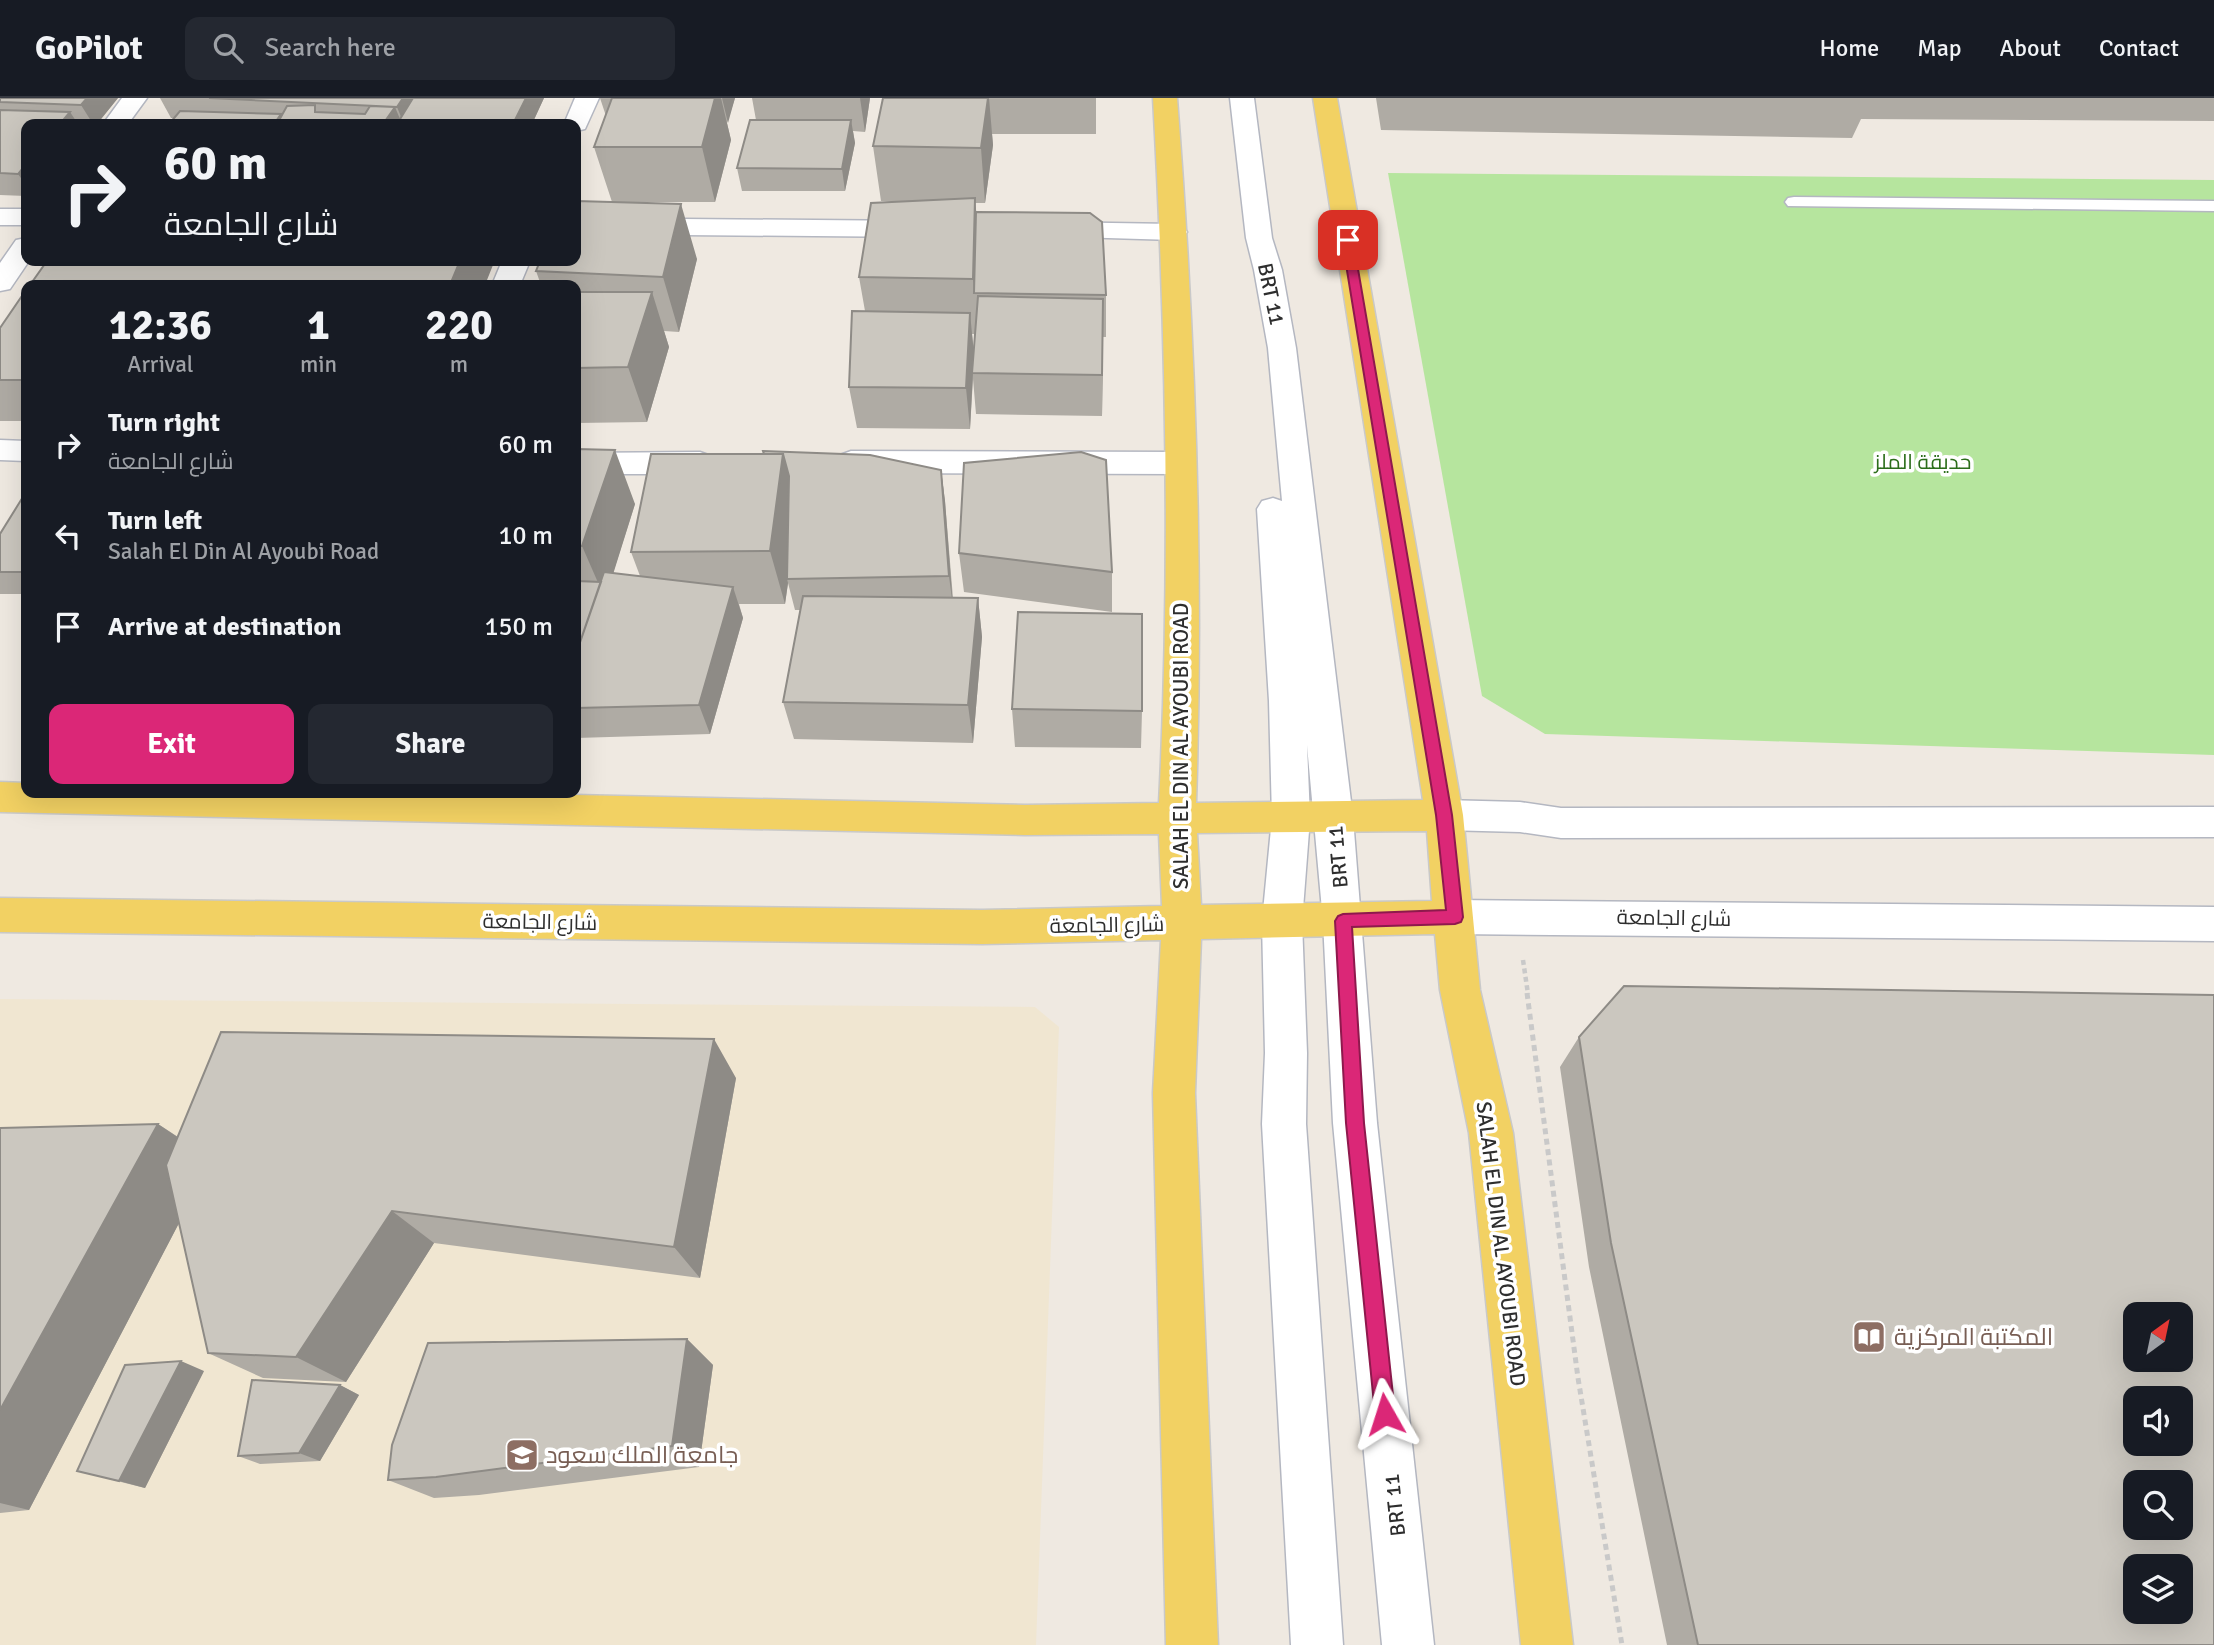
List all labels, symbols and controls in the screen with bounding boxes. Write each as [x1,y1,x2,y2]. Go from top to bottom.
search box [185,17,675,80]
text: GoPilot [35,28,143,69]
icon: search [209,29,247,67]
text: Search here [265,32,396,64]
text: Home [1819,33,1879,63]
text: Map [1917,33,1962,63]
text: About [2000,33,2061,63]
text: Contact [2099,33,2179,63]
text: 60 m [164,133,267,193]
icon: right [49,147,140,238]
text: شارع الجامعة [164,205,339,244]
pin [1318,210,1378,270]
icon: arrive [1329,221,1367,259]
street label: BRT 11 [1252,261,1290,327]
text: 12:36 [109,300,212,351]
text: 1 [307,300,330,351]
text: 220 [425,300,493,351]
text: Arrival [127,350,194,379]
text: min [300,350,337,379]
text: m [450,350,468,379]
text: Turn right [108,407,220,439]
icon: right [49,426,87,464]
text: 60 m [498,429,553,461]
text: شارع الجامعة [108,447,233,476]
park label: حديقة الملز [1873,449,1972,475]
text: Turn left [108,505,202,537]
icon: left [49,517,87,555]
text: 10 m [498,520,553,552]
text: Salah El Din Al Ayoubi Road [108,537,379,566]
street label: SALAH EL DIN AL AYOUBI ROAD [1168,603,1194,889]
icon: arrive [49,608,87,646]
text: Arrive at destination [108,611,341,643]
text: 150 m [484,611,553,643]
button: Exit [49,704,294,784]
button: Share [308,704,553,784]
street label: BRT 11 [1322,825,1354,889]
street label: شارع الجامعة [1616,904,1731,933]
street label: شارع الجامعة [482,908,597,937]
street label: شارع الجامعة [1050,911,1165,940]
street label: SALAH EL DIN AL AYOUBI ROAD [1471,1100,1531,1388]
north arrow [2123,1302,2193,1372]
map controls [2123,1302,2193,1624]
library icon: المكتبة المركزية [1850,1318,1888,1356]
place label: المكتبة المركزية [1894,1322,2053,1352]
position arrow [1348,1377,1422,1451]
button: sound [2123,1386,2193,1456]
school or university icon: جامعة الملك سعود [503,1436,541,1474]
place label: جامعة الملك سعود [546,1440,738,1470]
button: search [2123,1470,2193,1540]
street label: BRT 11 [1379,1472,1411,1538]
button: layers [2123,1554,2193,1624]

